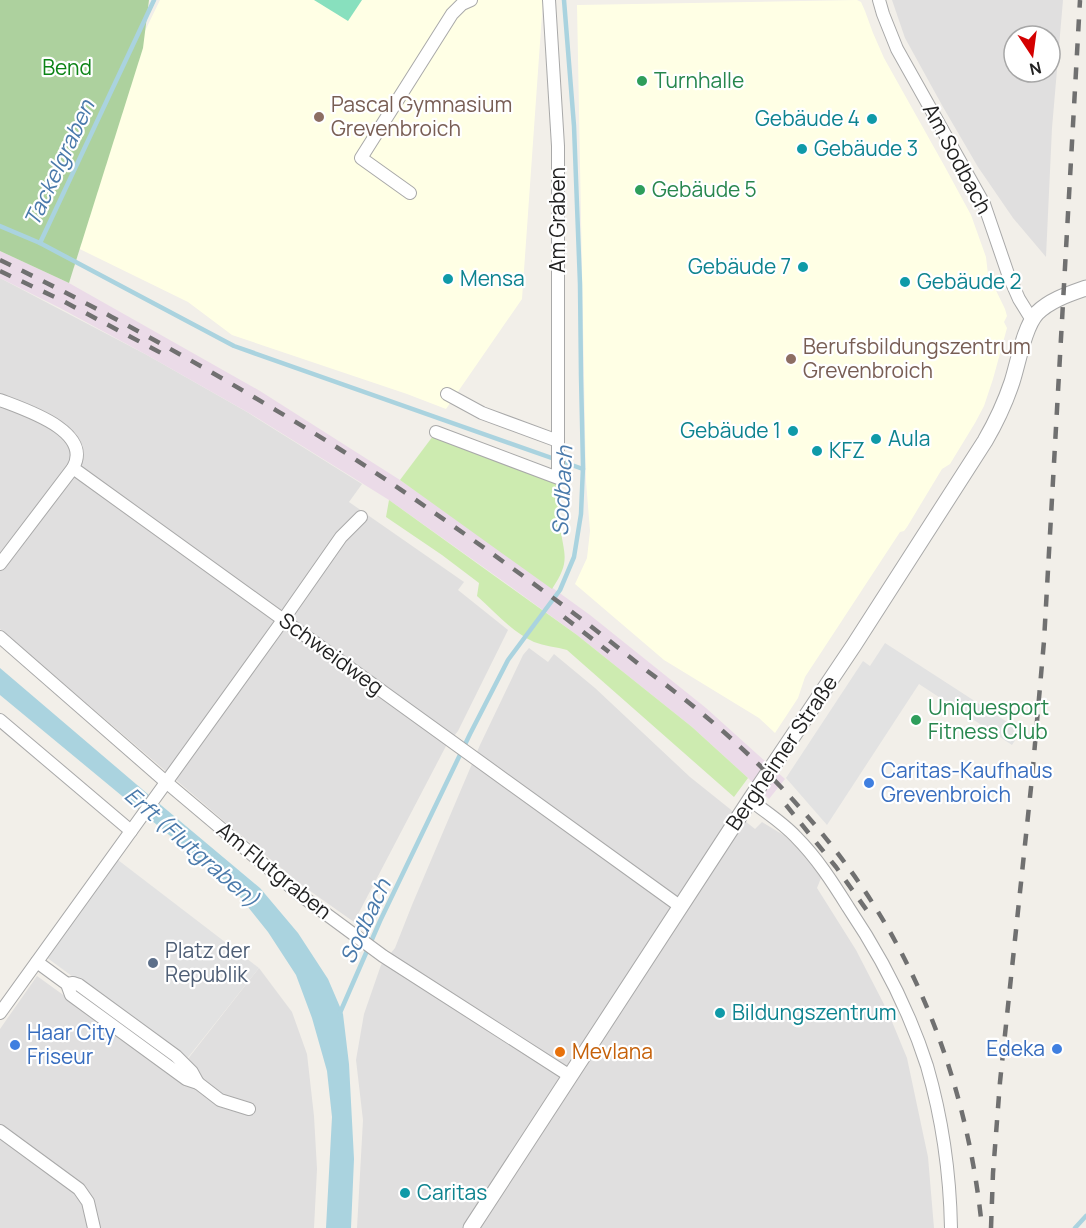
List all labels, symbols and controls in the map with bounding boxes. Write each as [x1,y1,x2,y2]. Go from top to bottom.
north arrow [1002,24,1062,84]
park label: Bend [42,53,92,81]
text: N [1027,57,1043,81]
place label: Turnhalle [654,66,744,94]
marker: Turnhalle [635,74,649,88]
place label: Pascal Gymnasium Grevenbroich [331,90,512,142]
water label: Tackelgraben [17,94,102,231]
street label: Am Sodbach [917,98,999,219]
place label: Gebäude 4 [755,104,860,132]
marker: Pascal Gymnasium Grevenbroich [312,110,326,124]
marker: Gebäude 4 [865,112,879,126]
place label: Gebäude 3 [814,134,918,162]
marker: Gebäude 3 [795,142,809,156]
street label: Am Graben [543,167,571,273]
place label: Gebäude 5 [652,175,757,203]
marker: Gebäude 5 [633,183,647,197]
place label: Gebäude 7 [688,252,791,280]
marker: Gebäude 7 [796,260,810,274]
place label: Mensa [460,264,525,292]
place label: Gebäude 2 [917,267,1022,295]
marker: Mensa [441,272,455,286]
marker: Gebäude 2 [898,275,912,289]
place label: Berufsbildungszentrum Grevenbroich [803,332,1031,384]
marker: Berufsbildungszentrum Grevenbroich [784,352,798,366]
place label: Gebäude 1 [680,416,781,444]
marker: Gebäude 1 [786,424,800,438]
place label: Aula [888,424,930,452]
marker: Aula [869,432,883,446]
place label: KFZ [829,436,865,464]
water label: Sodbach [545,444,579,537]
marker: KFZ [810,444,824,458]
street label: Schweidweg [274,606,389,701]
street label: Bergheimer Straße [719,670,843,835]
place label: Uniquesport Fitness Club [928,693,1049,745]
marker: Uniquesport Fitness Club [909,713,923,727]
place label: Caritas-Kaufhaus Grevenbroich [881,756,1052,808]
marker: Caritas-Kaufhaus Grevenbroich [862,776,876,790]
water label: Erft (Flutgraben) [118,780,266,914]
street label: Am Flutgraben [211,815,338,925]
water label: Sodbach [332,873,398,968]
place label: Platz der Republik [165,936,251,988]
marker: Platz der Republik [146,956,160,970]
place label: Bildungszentrum [732,998,897,1026]
marker: Bildungszentrum [713,1006,727,1020]
place label: Haar City Friseur [27,1018,116,1070]
place label: Edeka [986,1034,1045,1062]
place label: Mevlana [572,1037,653,1065]
marker: Haar City Friseur [8,1038,22,1052]
marker: Edeka [1050,1042,1064,1056]
marker: Mevlana [553,1045,567,1059]
place label: Caritas [417,1178,487,1206]
marker: Caritas [398,1186,412,1200]

